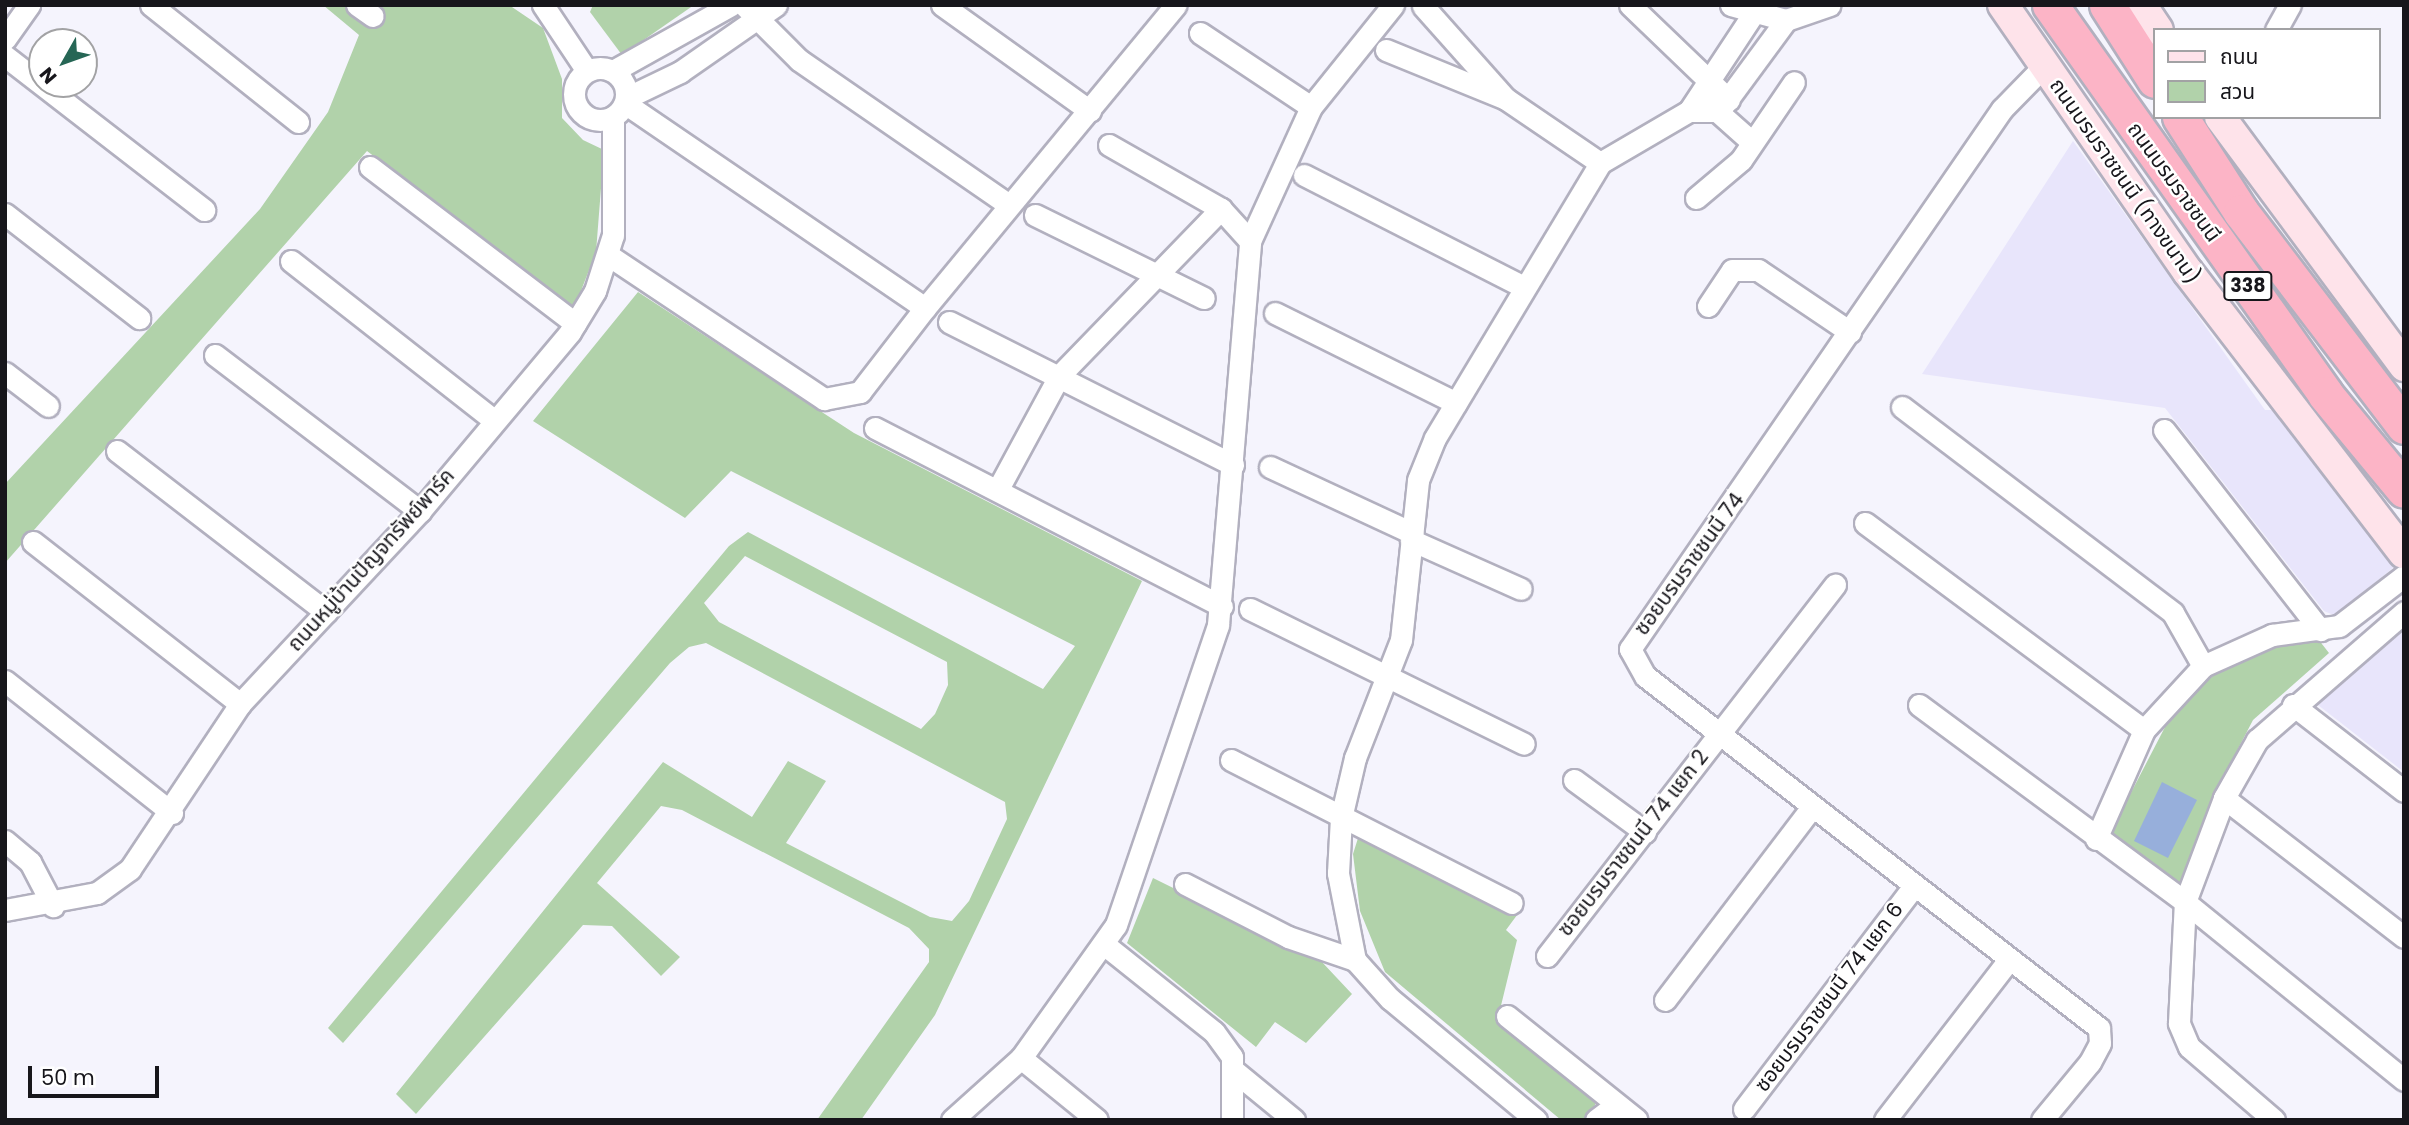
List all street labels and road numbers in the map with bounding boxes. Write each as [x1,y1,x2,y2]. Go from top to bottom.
street label: ถนนบรมราชชนนี (ทางขนาน) [2044,73,2206,289]
street label: ถนนบรมราชชนนี [2122,117,2226,247]
road number: 338 [2222,270,2274,302]
street label: ถนนหมู่บ้านปัญจทรัพย์พาร์ค [282,463,460,657]
street label: ซอยบรมราชชนนี 74 [1629,488,1749,640]
street label: ซอยบรมราชชนนี 74 แยก 2 [1552,745,1714,941]
street label: ซอยบรมราชชนนี 74 แยก 6 [1749,897,1909,1097]

